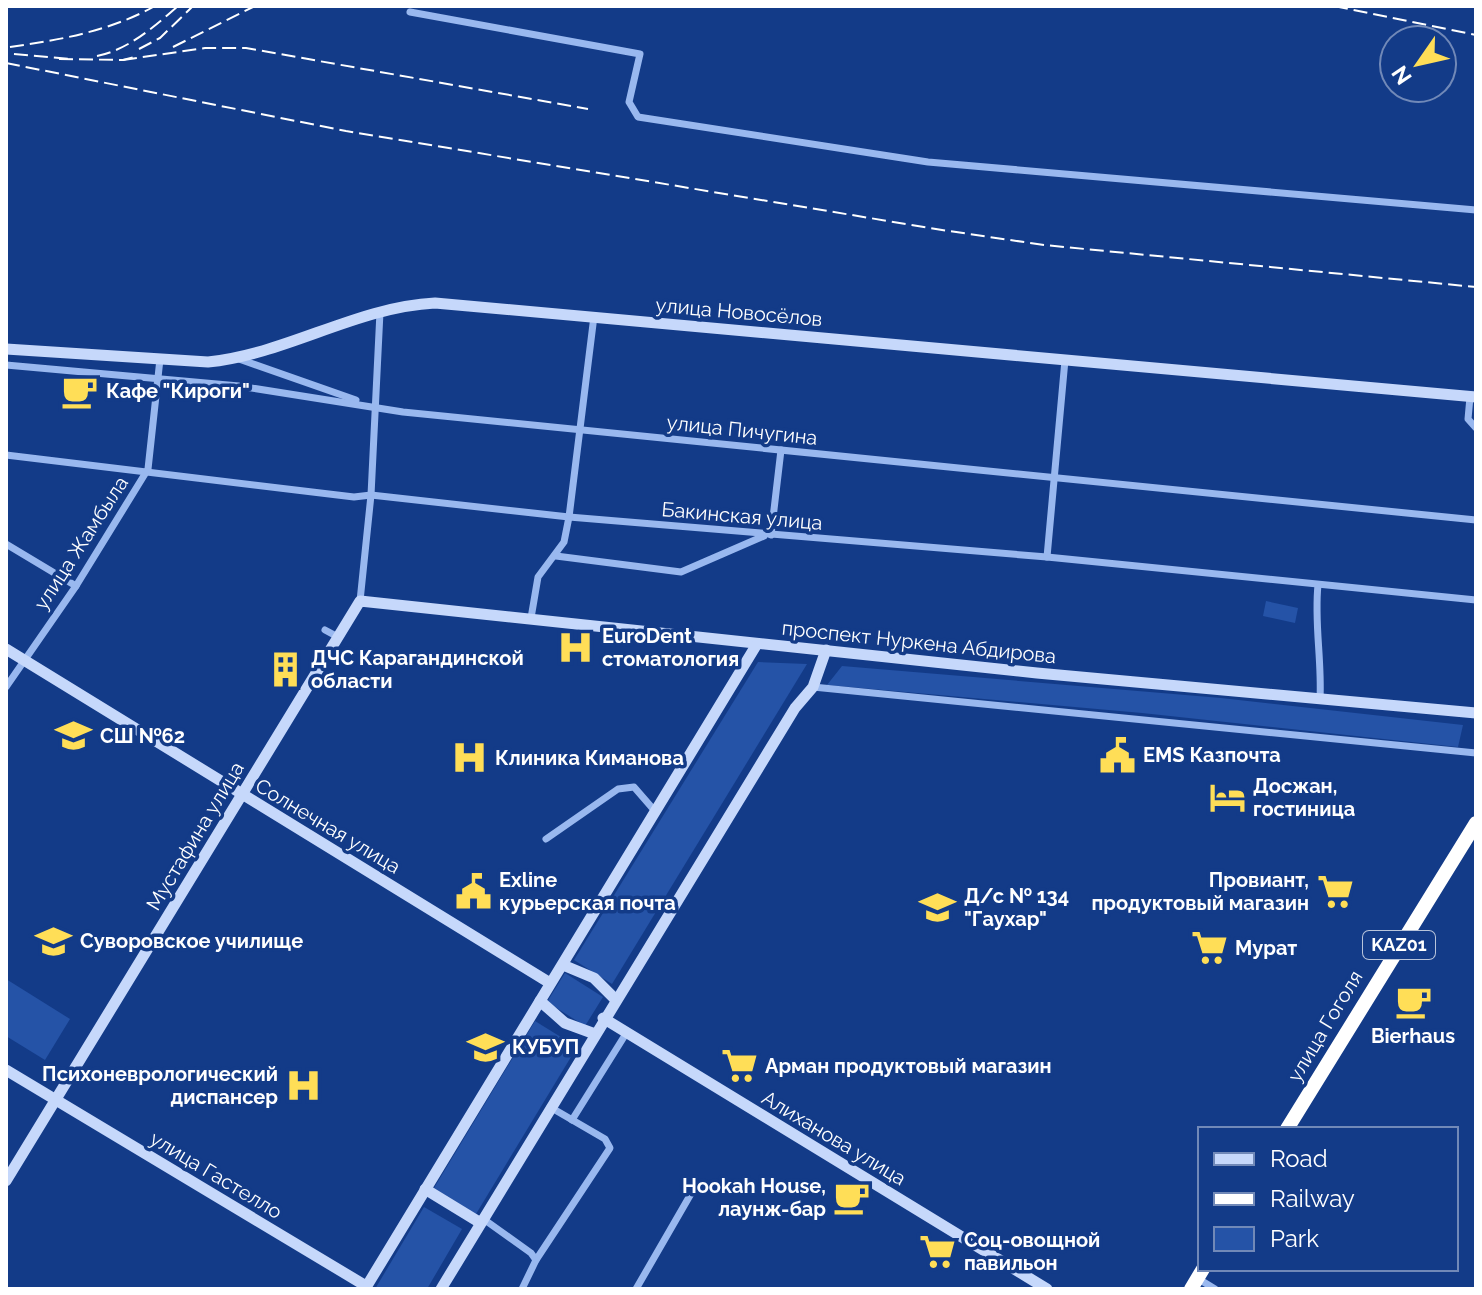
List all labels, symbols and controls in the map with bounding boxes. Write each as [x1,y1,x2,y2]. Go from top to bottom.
north arrow [1378,24,1458,104]
text: N [1386,61,1417,89]
street label: улица Новосёлов [655,293,823,331]
cafe icon: Кафе "Кироги" [61,372,99,410]
place label: Кафе "Кироги" [106,379,250,403]
street label: улица Пичугина [665,410,819,450]
street label: улица Жамбыла [29,472,133,614]
street label: Бакинская улица [660,497,824,535]
street label: проспект Нуркена Абдирова [781,616,1057,668]
place label: EuroDent стоматология [602,624,739,671]
hospital icon: EuroDent стоматология [557,629,595,667]
place label: ДЧС Карагандинской области [311,646,524,693]
building icon: ДЧС Карагандинской области [266,651,304,689]
school or university icon: СШ №62 [55,717,93,755]
place label: СШ №62 [100,724,185,748]
public building icon: EMS Казпочта [1098,736,1136,774]
hospital icon: Клиника Киманова [450,739,488,777]
place label: EMS Казпочта [1143,743,1281,767]
place label: Клиника Киманова [495,746,684,770]
street label: Мустафина улица [141,757,249,915]
street label: Солнечная улица [251,773,405,879]
place label: Досжан, гостиница [1253,774,1355,821]
hotel icon: Досжан, гостиница [1208,778,1246,816]
place label: Exline курьерская почта [499,868,676,915]
place label: Провиант, продуктовый магазин [1091,868,1309,915]
public building icon: Exline курьерская почта [454,872,492,910]
supermarket icon: Провиант, продуктовый магазин [1316,872,1354,910]
place label: Д/с № 134 "Гаухар" [964,884,1069,931]
school or university icon: Д/с № 134 "Гаухар" [919,888,957,926]
school or university icon: Суворовское училище [35,922,73,960]
place label: Суворовское училище [80,929,303,953]
supermarket icon: Мурат [1190,929,1228,967]
road number: KАZ01 [1363,931,1435,959]
place label: Мурат [1235,936,1297,960]
street label: улица Гоголя [1282,966,1368,1086]
cafe icon: Bierhaus [1394,982,1432,1020]
place label: Bierhaus [1371,1024,1455,1048]
school or university icon: КУБУП [467,1028,505,1066]
place label: КУБУП [512,1035,579,1059]
supermarket icon: Арман продуктовый магазин [720,1047,758,1085]
place label: Арман продуктовый магазин [765,1054,1052,1078]
place label: Психоневрологический диспансер [42,1062,278,1109]
hospital icon: Психоневрологический диспансер [285,1067,323,1105]
street label: Алиханова улица [758,1085,910,1191]
street label: улица Гастелло [146,1126,286,1224]
legend [1198,1127,1458,1271]
text: Road [1270,1144,1328,1173]
place label: Hookah House, лаунж-бар [682,1174,826,1221]
cafe icon: Hookah House, лаунж-бар [833,1178,871,1216]
text: Railway [1270,1184,1355,1213]
text: Park [1270,1224,1319,1253]
place label: Соц-овощной павильон [964,1228,1100,1275]
supermarket icon: Соц-овощной павильон [919,1232,957,1270]

